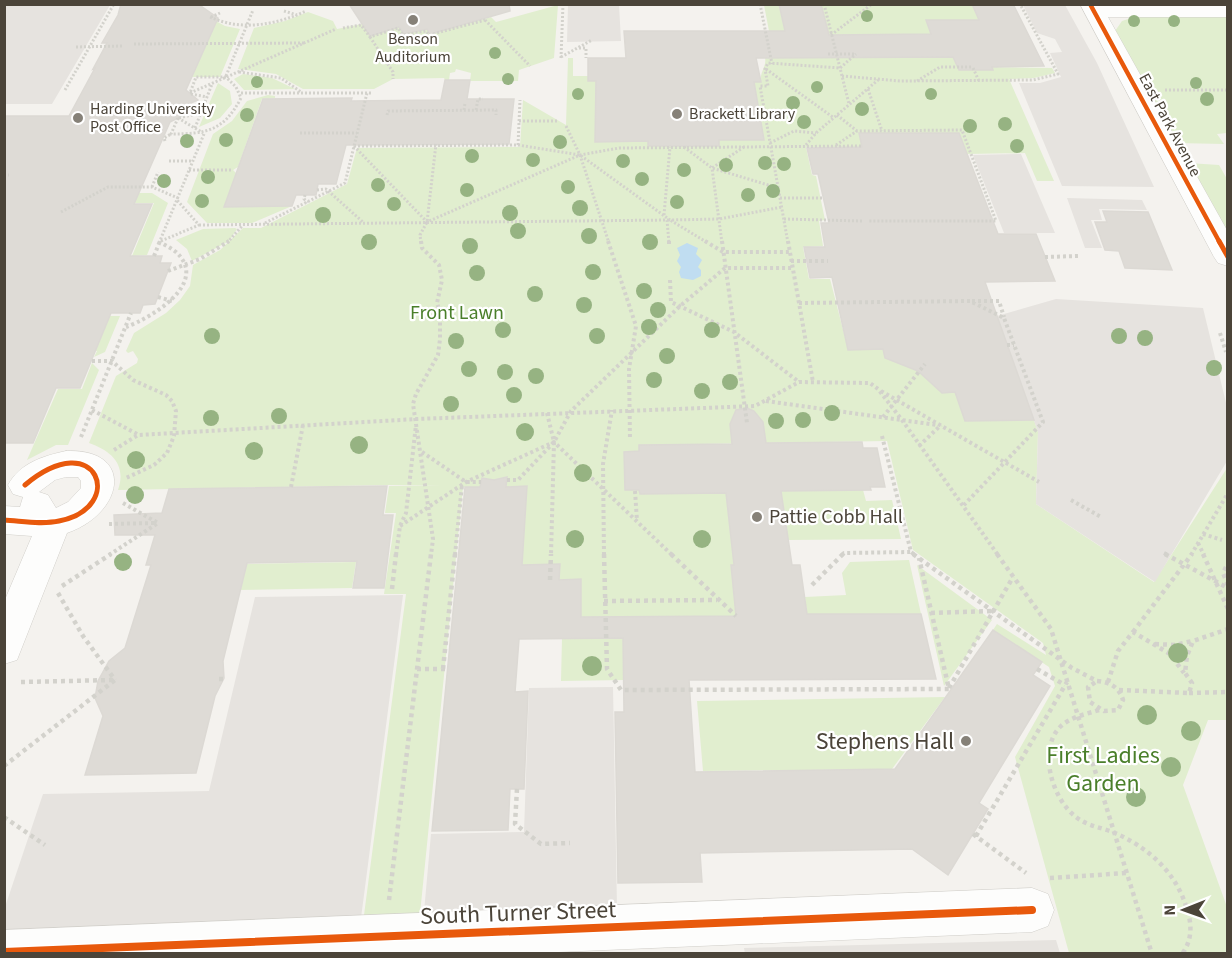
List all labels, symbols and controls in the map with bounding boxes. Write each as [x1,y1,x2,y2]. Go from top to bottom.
marker: Benson Auditorium [406,13,420,27]
place label: Benson Auditorium [375,28,451,68]
street label: East Park Avenue [1134,70,1206,181]
place label: Harding University Post Office [90,98,215,138]
place label: Brackett Library [689,103,796,125]
marker: Brackett Library [670,107,684,121]
marker: Harding University Post Office [71,111,85,125]
park label: Front Lawn [410,299,504,327]
place label: Pattie Cobb Hall [769,503,903,531]
marker: Pattie Cobb Hall [750,510,764,524]
place label: Stephens Hall [816,724,954,759]
marker: Stephens Hall [959,734,973,748]
park label: First Ladies Garden [1046,738,1160,801]
north arrow [1154,880,1214,940]
street label: South Turner Street [419,892,617,934]
text: N [1159,905,1181,916]

